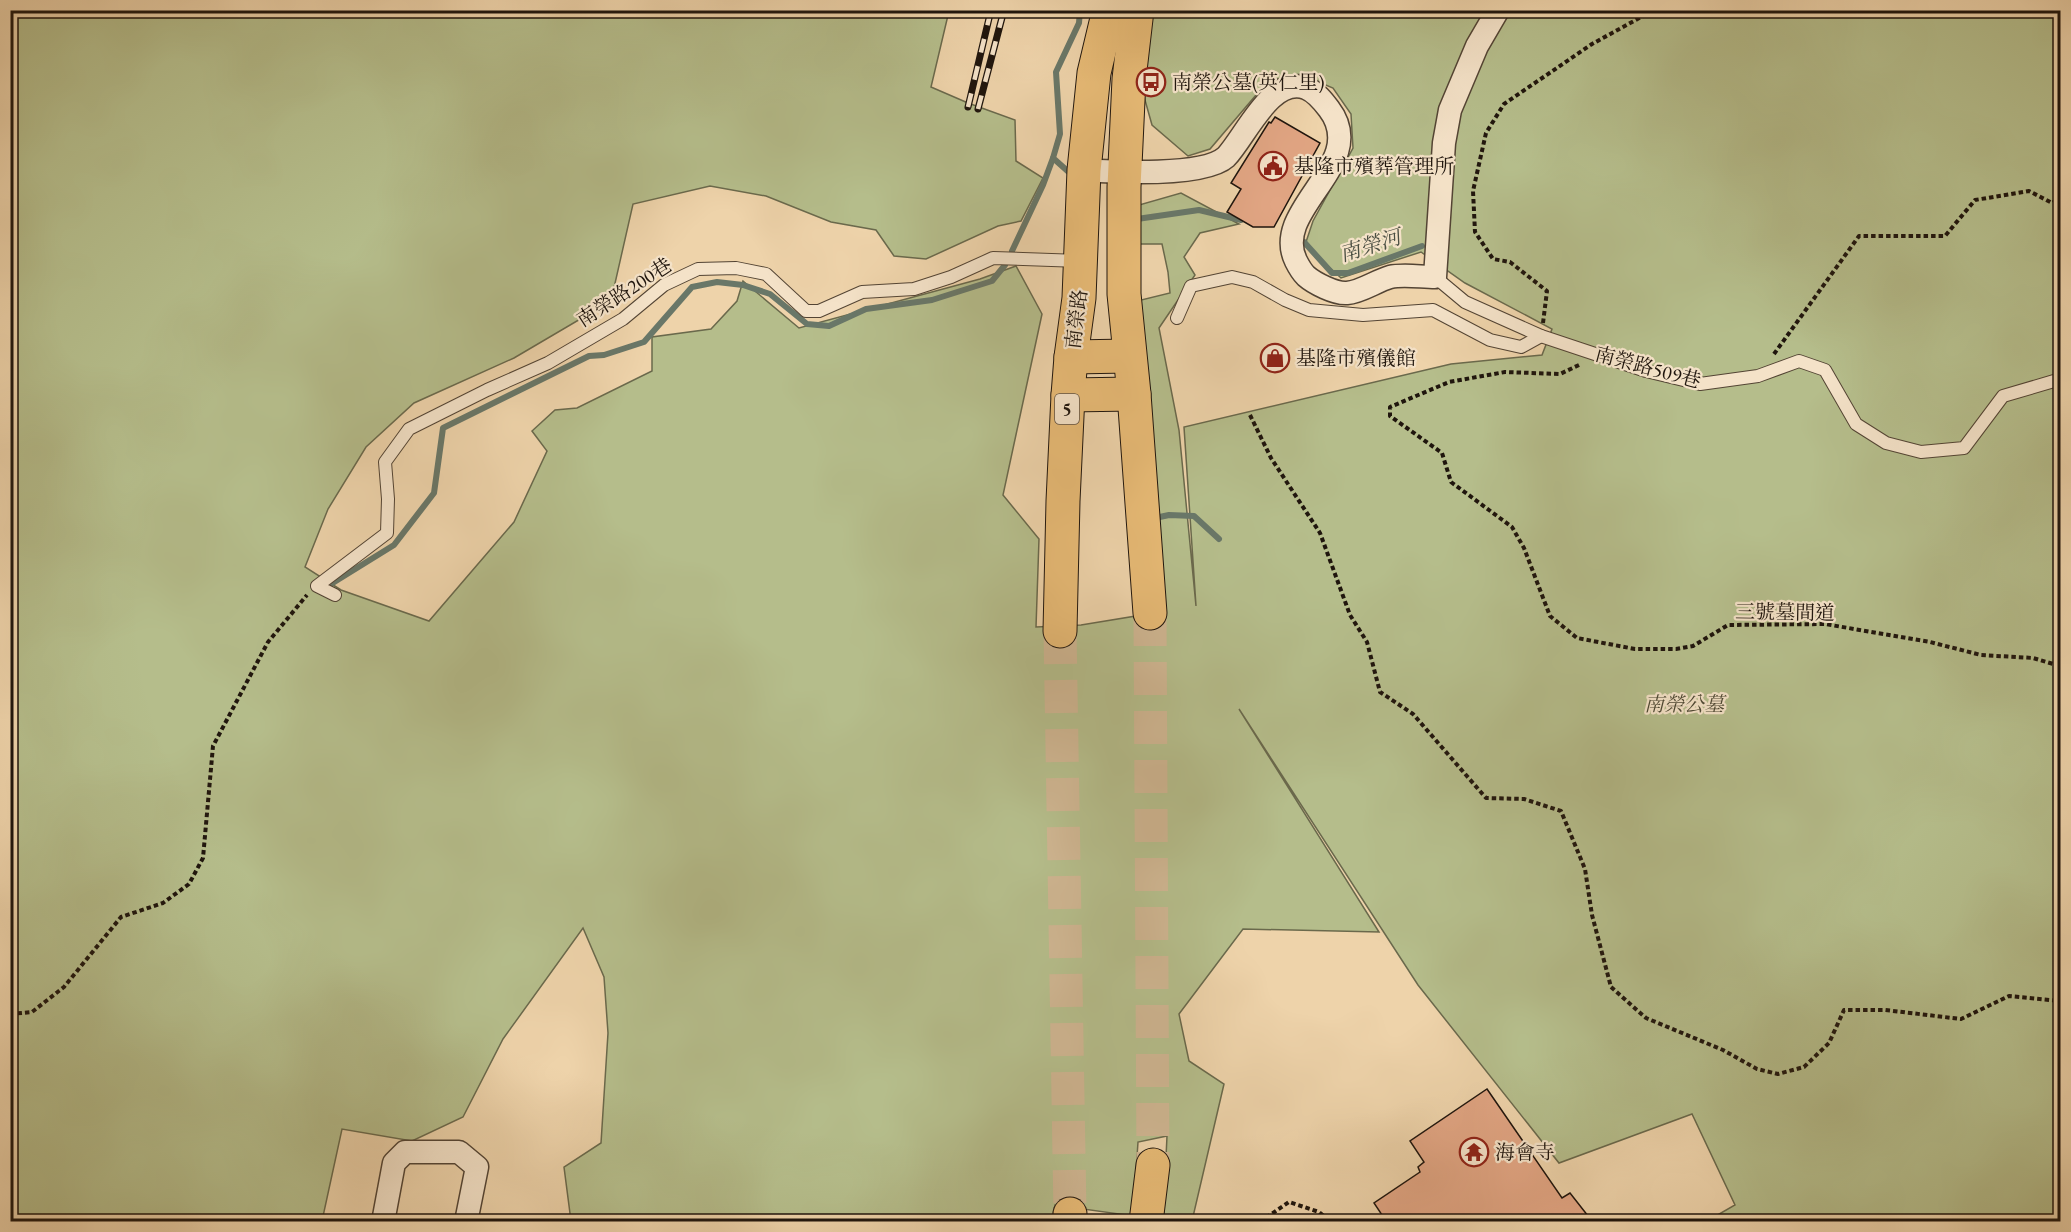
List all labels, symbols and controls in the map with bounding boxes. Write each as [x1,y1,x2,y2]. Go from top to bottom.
bus stop icon: 南榮公墓(英仁里) [1135,66,1167,98]
place label: 南榮公墓(英仁里) [1172,69,1325,95]
public building icon: 基隆市殯葬管理所 [1257,150,1289,182]
place label: 基隆市殯葬管理所 [1294,153,1454,179]
water label: 南榮河 [1336,222,1408,267]
street label: 南榮路200巷 [571,251,677,333]
street label: 南榮路 [1059,288,1093,350]
street label: 南榮路509巷 [1592,340,1704,394]
shop icon: 基隆市殯儀館 [1259,342,1291,374]
place label: 基隆市殯儀館 [1296,345,1416,371]
road number: 5 [1055,394,1079,424]
street label: 三號墓間道 [1735,598,1835,626]
park label: 南榮公墓 [1644,691,1727,717]
temple icon: 海會寺 [1458,1136,1490,1168]
place label: 海會寺 [1495,1139,1555,1165]

